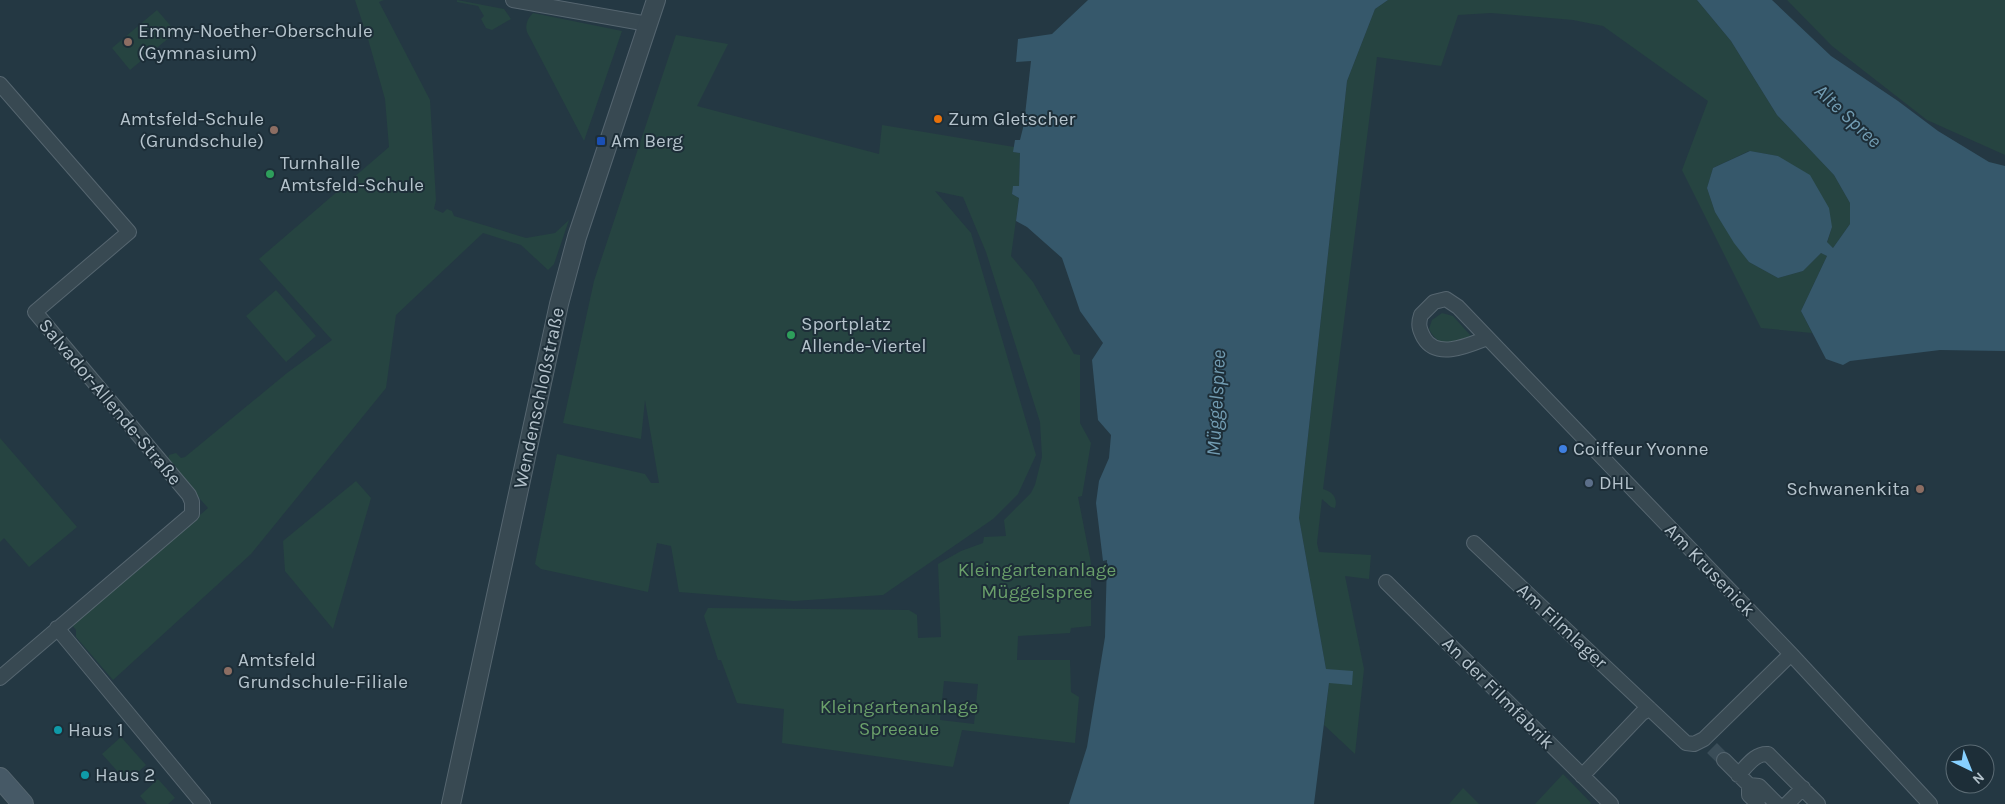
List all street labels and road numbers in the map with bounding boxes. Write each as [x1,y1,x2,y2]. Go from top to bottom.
street label: Wendenschloßstraße [509,305,569,491]
street label: Salvador-Allende-Straße [34,314,186,490]
street label: Am Krusenick [1660,519,1760,621]
street label: Am Filmlager [1512,579,1612,673]
street label: An der Filmfabrik [1437,632,1559,754]

